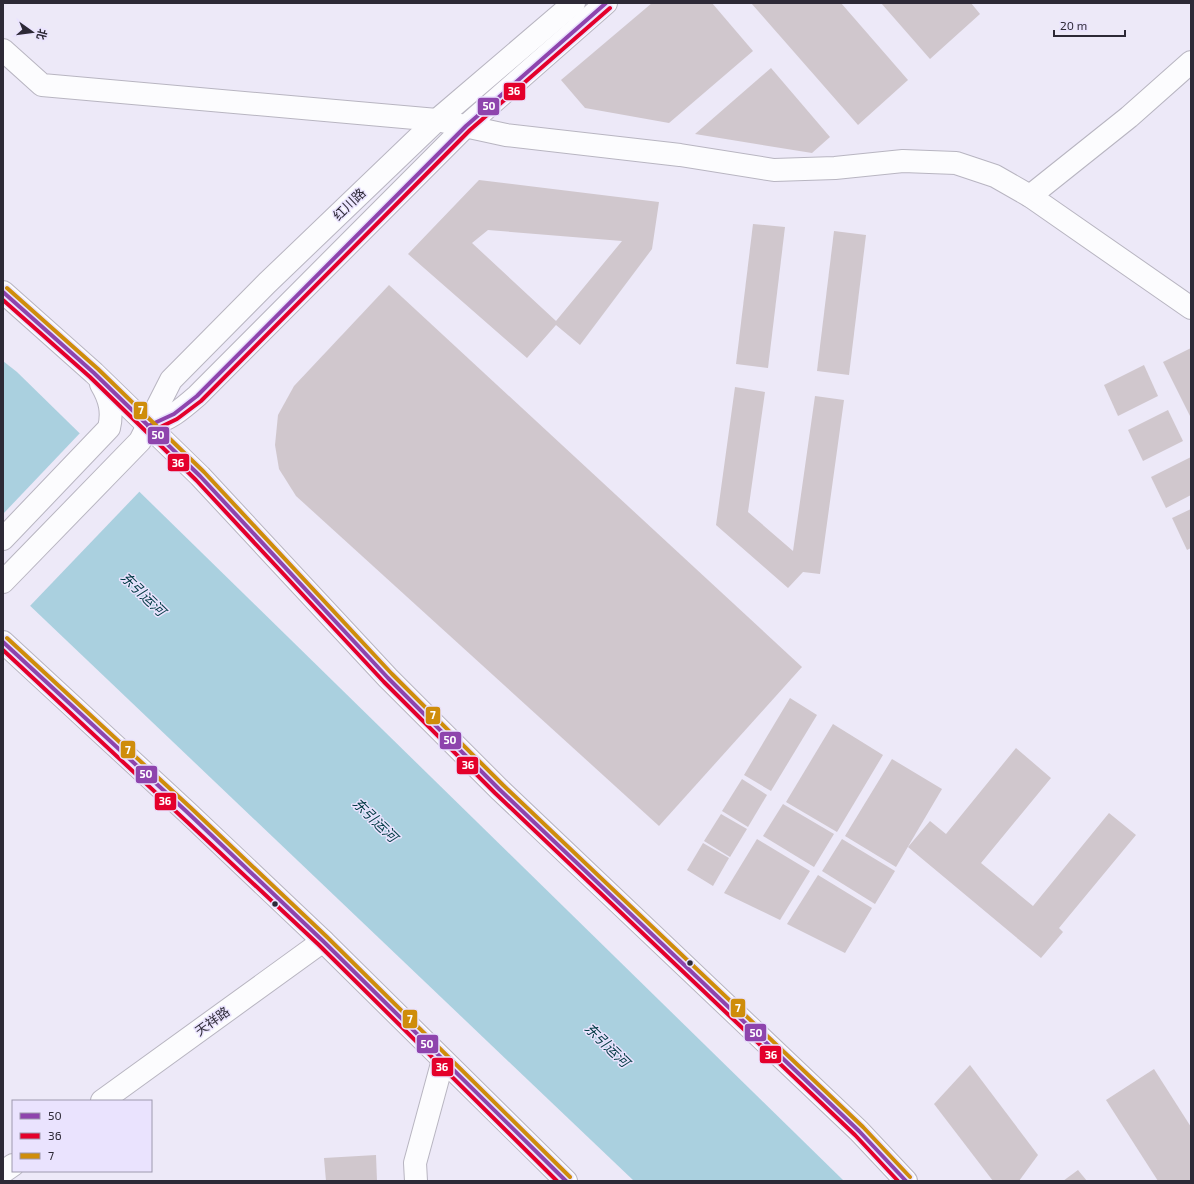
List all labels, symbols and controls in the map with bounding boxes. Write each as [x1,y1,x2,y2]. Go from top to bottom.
north arrow [12,12,52,52]
scale bar [1054,12,1125,38]
text: 20 m [1060,18,1087,32]
text: 北 [35,28,50,41]
line badge: 36 [503,82,526,101]
text: 36 [508,84,521,97]
line badge: 50 [477,97,500,116]
text: 50 [482,99,496,112]
street label: 红川路 [329,185,369,223]
line badge: 7 [133,401,148,420]
text: 7 [138,403,144,416]
line badge: 50 [147,426,170,445]
text: 50 [151,428,165,441]
line badge: 36 [167,453,190,472]
text: 36 [172,456,185,469]
water label: 东引运河 [117,568,172,621]
line badge: 7 [425,706,441,725]
text: 7 [430,708,436,721]
line badge: 50 [439,731,462,750]
text: 50 [443,733,457,746]
line badge: 7 [120,740,136,759]
text: 7 [125,743,131,756]
line badge: 36 [456,756,479,775]
text: 36 [462,758,475,771]
line badge: 50 [135,765,158,784]
text: 50 [139,767,153,780]
line badge: 36 [154,792,177,811]
text: 36 [159,794,172,807]
water label: 东引运河 [349,794,404,847]
unlabelled marker [270,899,280,909]
unlabelled marker [685,958,695,968]
line badge: 7 [730,998,746,1018]
text: 7 [735,1001,741,1014]
street label: 天祥路 [192,1003,232,1039]
line badge: 7 [402,1009,418,1029]
text: 7 [407,1012,413,1025]
water label: 东引运河 [581,1019,636,1072]
line badge: 50 [744,1023,767,1042]
text: 50 [749,1026,763,1039]
line badge: 50 [416,1034,439,1054]
text: 50 [420,1037,434,1050]
line badge: 36 [759,1045,782,1064]
text: 36 [765,1048,778,1061]
line badge: 36 [431,1057,454,1077]
text: 36 [436,1060,449,1073]
legend [12,1100,152,1172]
text: 50 [48,1108,62,1122]
text: 36 [48,1128,62,1142]
text: 7 [48,1148,54,1162]

